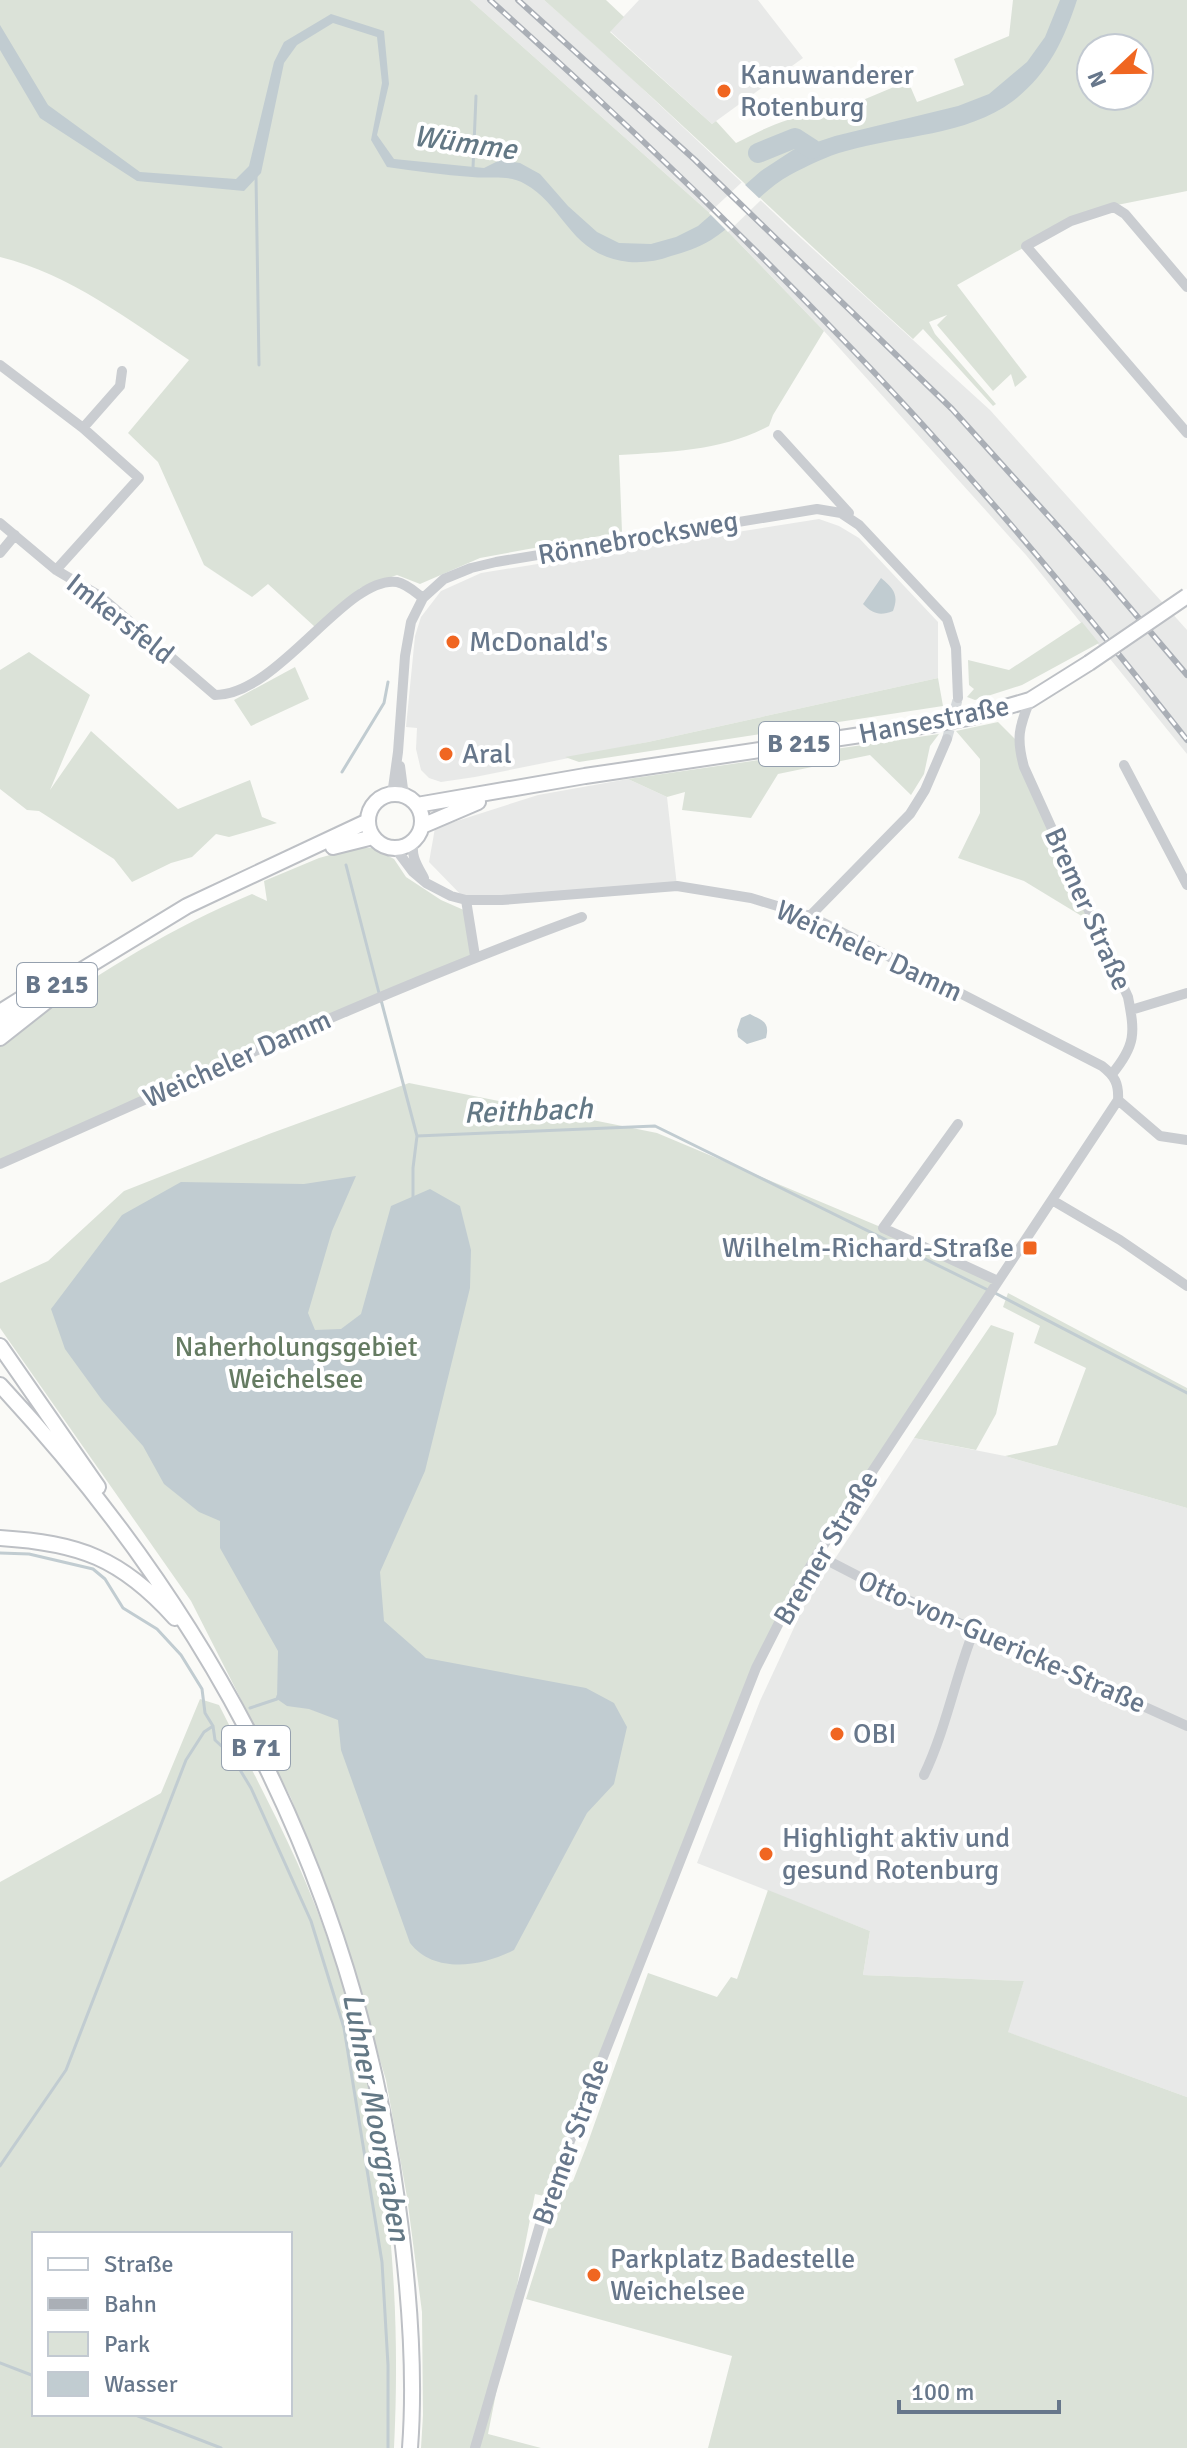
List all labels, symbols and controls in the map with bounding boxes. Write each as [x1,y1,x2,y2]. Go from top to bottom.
north arrow [1075,32,1155,112]
place label: Kanuwanderer Rotenburg [740,58,915,124]
text: N [1082,67,1112,91]
marker: Kanuwanderer Rotenburg [715,82,733,100]
water label: Wümme [411,117,521,169]
street label: Rönnebrocksweg [535,504,741,572]
street label: Imkersfeld [60,567,180,671]
place label: McDonald's [469,625,608,659]
marker: McDonald's [444,633,462,651]
street label: Hansestraße [856,689,1012,751]
road number: B 215 [759,722,839,766]
place label: Aral [462,737,512,771]
marker: Aral [437,745,455,763]
street label: Bremer Straße [1037,822,1139,996]
street label: Weicheler Damm [770,893,968,1009]
road number: B 215 [17,963,97,1007]
street label: Weicheler Damm [138,1002,336,1116]
water label: Reithbach [463,1090,594,1132]
place label: Wilhelm-Richard-Straße [722,1231,1014,1265]
marker: Wilhelm-Richard-Straße [1021,1239,1039,1257]
park label: Naherholungsgebiet Weichelsee [174,1330,418,1396]
street label: Bremer Straße [767,1465,885,1631]
street label: Otto-von-Guericke-Straße [853,1563,1151,1721]
place label: OBI [853,1717,897,1751]
marker: OBI [828,1725,846,1743]
road number: B 71 [222,1726,290,1770]
place label: Highlight aktiv und gesund Rotenburg [782,1821,1010,1887]
marker: Highlight aktiv und gesund Rotenburg [757,1845,775,1863]
water label: Luhner Moorgraben [334,1990,419,2246]
street label: Bremer Straße [525,2054,617,2230]
legend [32,2232,292,2416]
place label: Parkplatz Badestelle Weichelsee [610,2242,855,2308]
text: Straße [104,2249,174,2279]
marker: Parkplatz Badestelle Weichelsee [585,2266,603,2284]
text: Bahn [104,2289,157,2319]
text: Park [104,2329,150,2359]
scale bar [899,2364,1059,2414]
text: Wasser [104,2369,178,2399]
text: 100 m [911,2377,974,2407]

